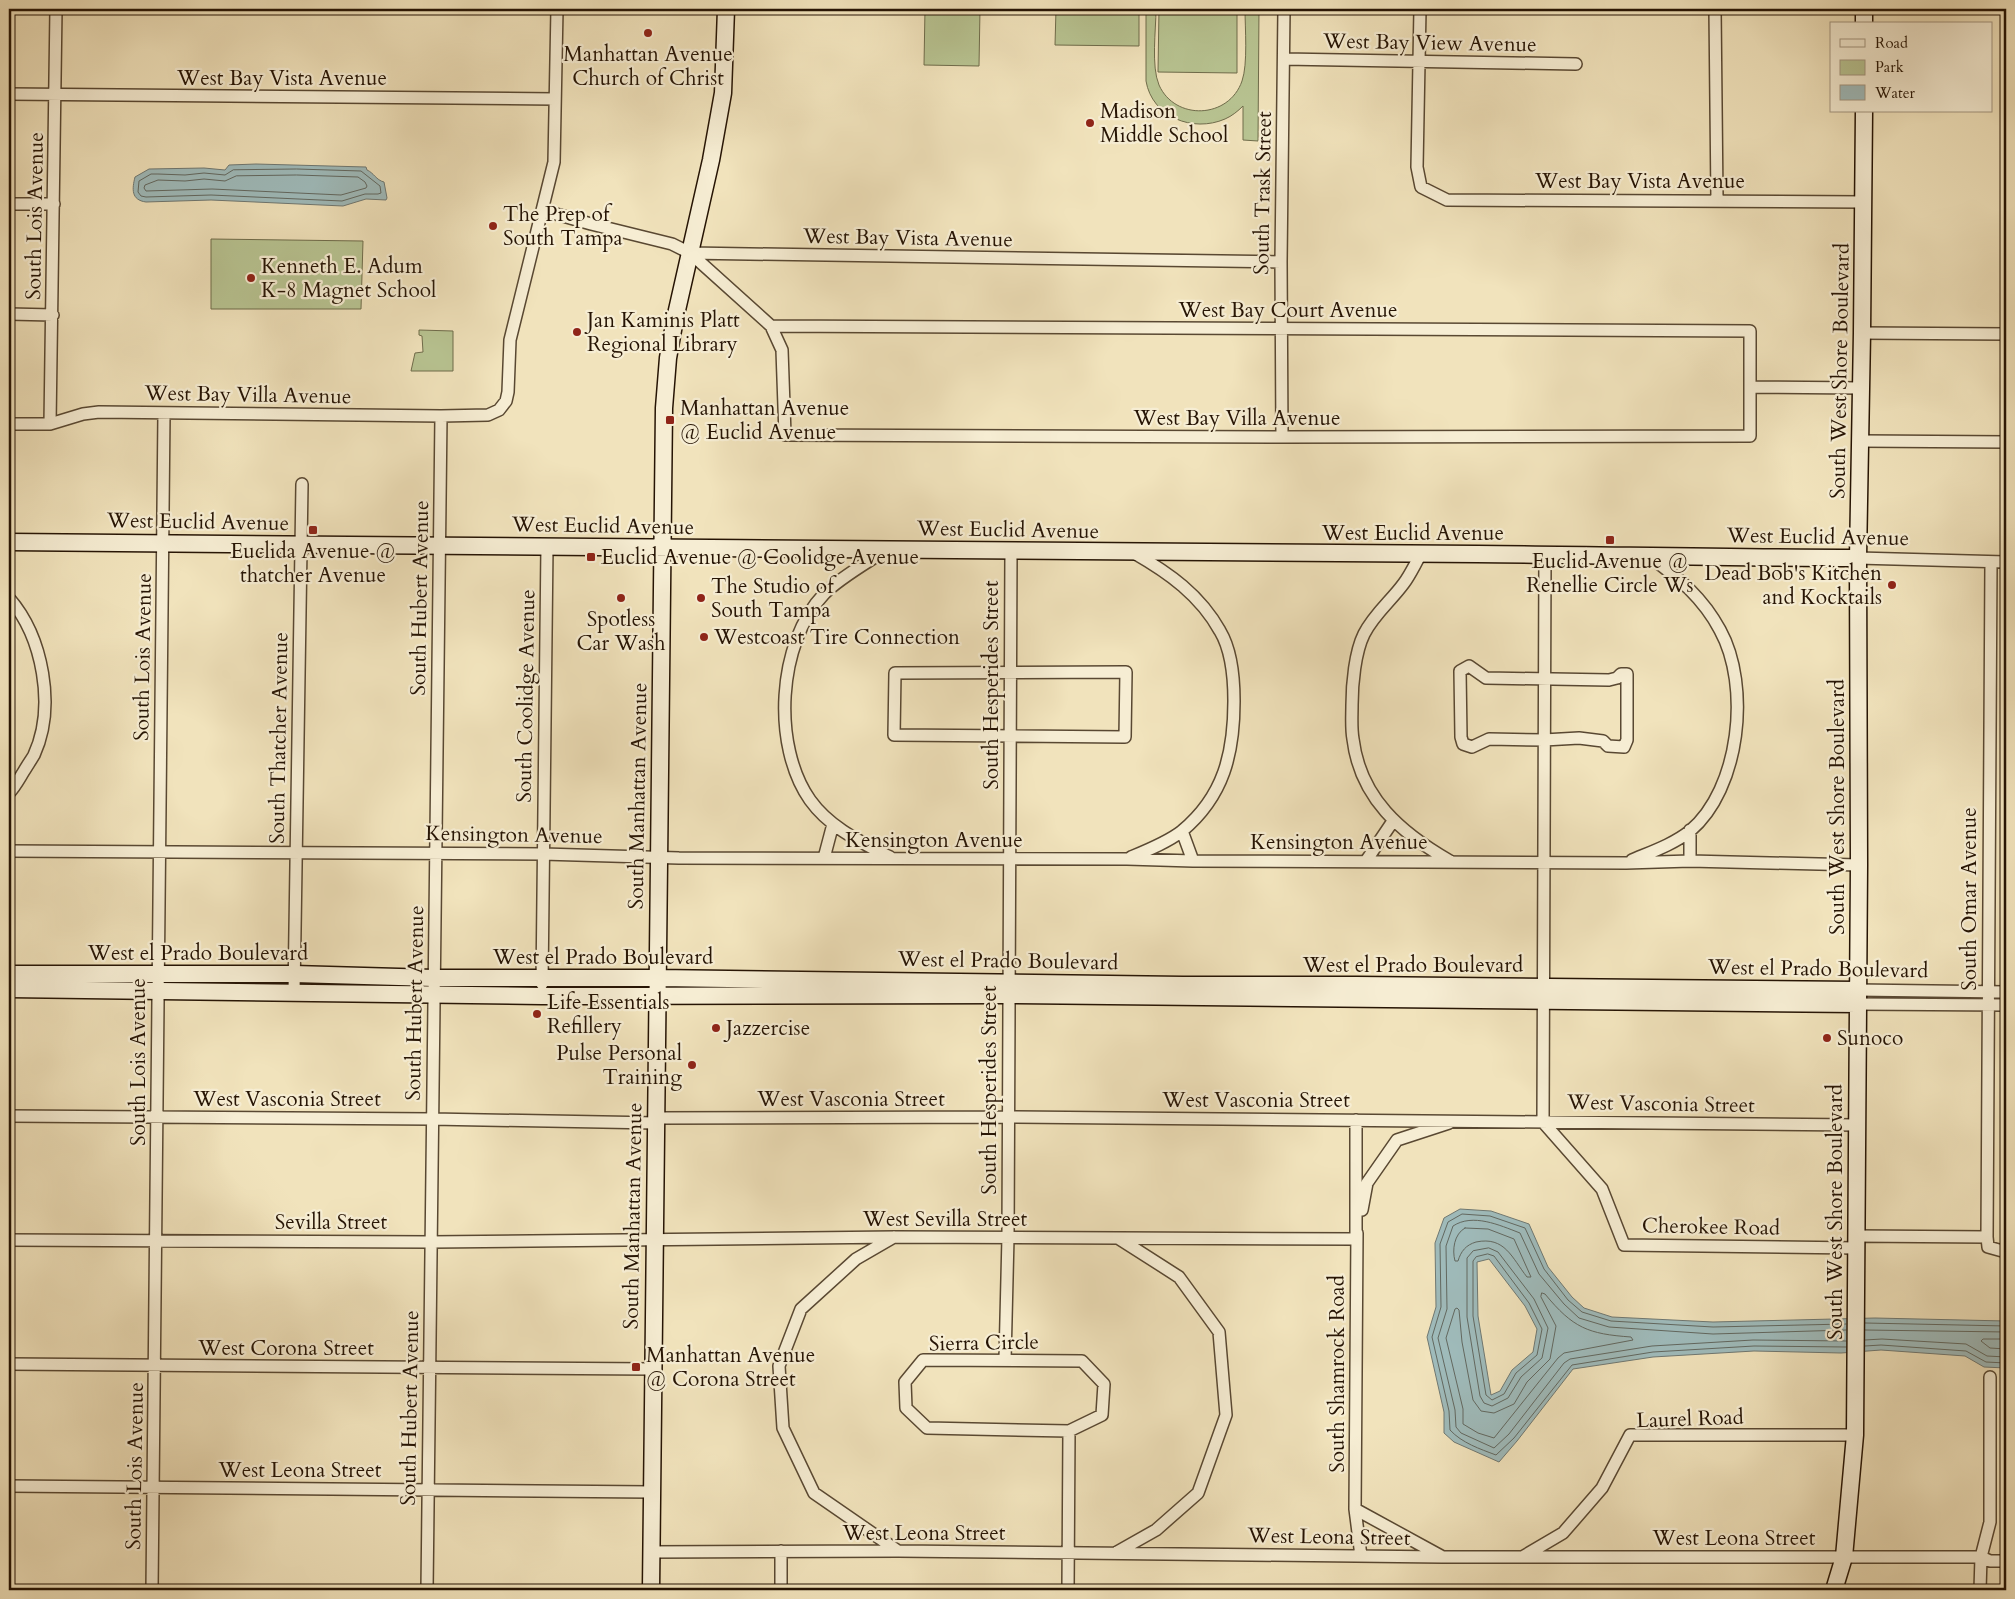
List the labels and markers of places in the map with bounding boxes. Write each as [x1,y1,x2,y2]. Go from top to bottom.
marker: Manhattan Avenue Church of Christ [642,27,654,39]
place label: Manhattan Avenue Church of Christ [563,40,733,93]
place label: Madison Middle School [1100,97,1228,150]
marker: Madison Middle School [1084,117,1096,129]
place label: The Prep of South Tampa [503,200,623,253]
marker: The Prep of South Tampa [487,220,499,232]
place label: Kenneth E. Adum K-8 Magnet School [261,252,436,305]
marker: Kenneth E. Adum K-8 Magnet School [245,272,257,284]
place label: Jan Kaminis Platt Regional Library [584,306,740,359]
marker: Jan Kaminis Platt Regional Library [571,326,583,338]
place label: Manhattan Avenue @ Euclid Avenue [680,394,849,447]
marker: Manhattan Avenue @ Euclid Avenue [664,414,676,426]
marker: Euclida Avenue @ thatcher Avenue [307,524,319,536]
marker: Euclid Avenue @ Renellie Circle Ws [1604,534,1616,546]
place label: Euclida Avenue @ thatcher Avenue [230,537,396,590]
place label: Euclid Avenue @ Coolidge Avenue [601,543,919,572]
place label: Euclid Avenue @ Renellie Circle Ws [1526,547,1694,600]
marker: Euclid Avenue @ Coolidge Avenue [585,551,597,563]
place label: Dead Bob's Kitchen and Kocktails [1704,559,1882,612]
place label: The Studio of South Tampa [711,572,837,625]
marker: Dead Bob's Kitchen and Kocktails [1886,579,1898,591]
marker: Spotless Car Wash [615,592,627,604]
marker: The Studio of South Tampa [695,592,707,604]
place label: Spotless Car Wash [576,605,666,658]
place label: Westcoast Tire Connection [713,623,960,652]
marker: Westcoast Tire Connection [698,631,710,643]
place label: Life Essentials Refillery [547,988,670,1041]
marker: Life Essentials Refillery [531,1008,543,1020]
place label: Jazzercise [723,1014,810,1043]
marker: Jazzercise [710,1022,722,1034]
place label: Sunoco [1837,1024,1903,1053]
marker: Sunoco [1821,1032,1833,1044]
place label: Pulse Personal Training [556,1039,682,1092]
marker: Pulse Personal Training [686,1059,698,1071]
place label: Manhattan Avenue @ Corona Street [646,1341,815,1394]
marker: Manhattan Avenue @ Corona Street [630,1361,642,1373]

